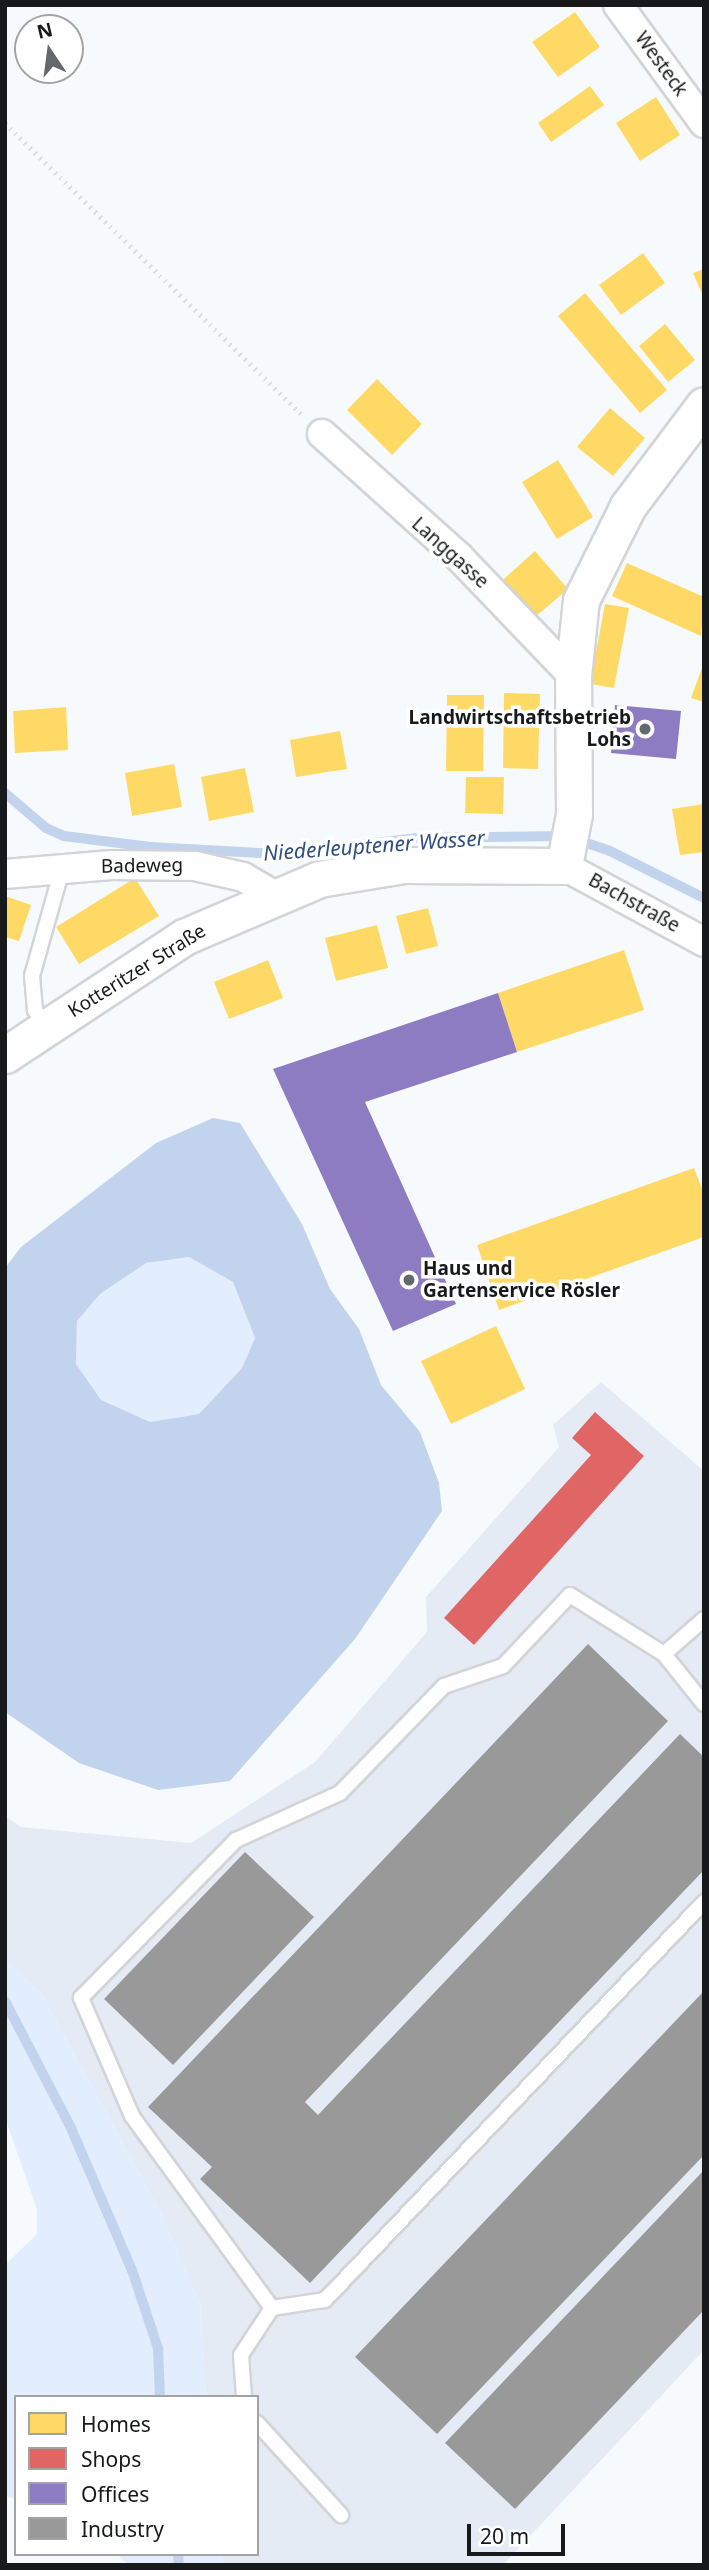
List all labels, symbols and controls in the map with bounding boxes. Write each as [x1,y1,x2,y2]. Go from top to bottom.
north arrow [14,14,84,84]
text: N [34,16,55,45]
street label: Westeck [630,27,692,101]
street label: Langgasse [407,513,493,593]
place label: Landwirtschaftsbetrieb Lohs [409,707,631,751]
marker: Landwirtschaftsbetrieb Lohs [637,721,653,737]
water label: Niederleuptener Wasser [262,825,486,865]
street label: Badeweg [101,854,183,878]
street label: Bachstraße [584,869,684,937]
street label: Kotteritzer Straße [64,920,210,1022]
place label: Haus und Gartenservice Rösler [423,1258,620,1302]
marker: Haus und Gartenservice Rösler [401,1272,417,1288]
legend [14,2395,259,2556]
text: Homes [81,2410,151,2438]
text: Shops [81,2445,141,2473]
text: Offices [81,2480,149,2508]
scale bar [471,2510,569,2554]
text: Industry [81,2515,164,2543]
text: 20 m [480,2522,529,2550]

